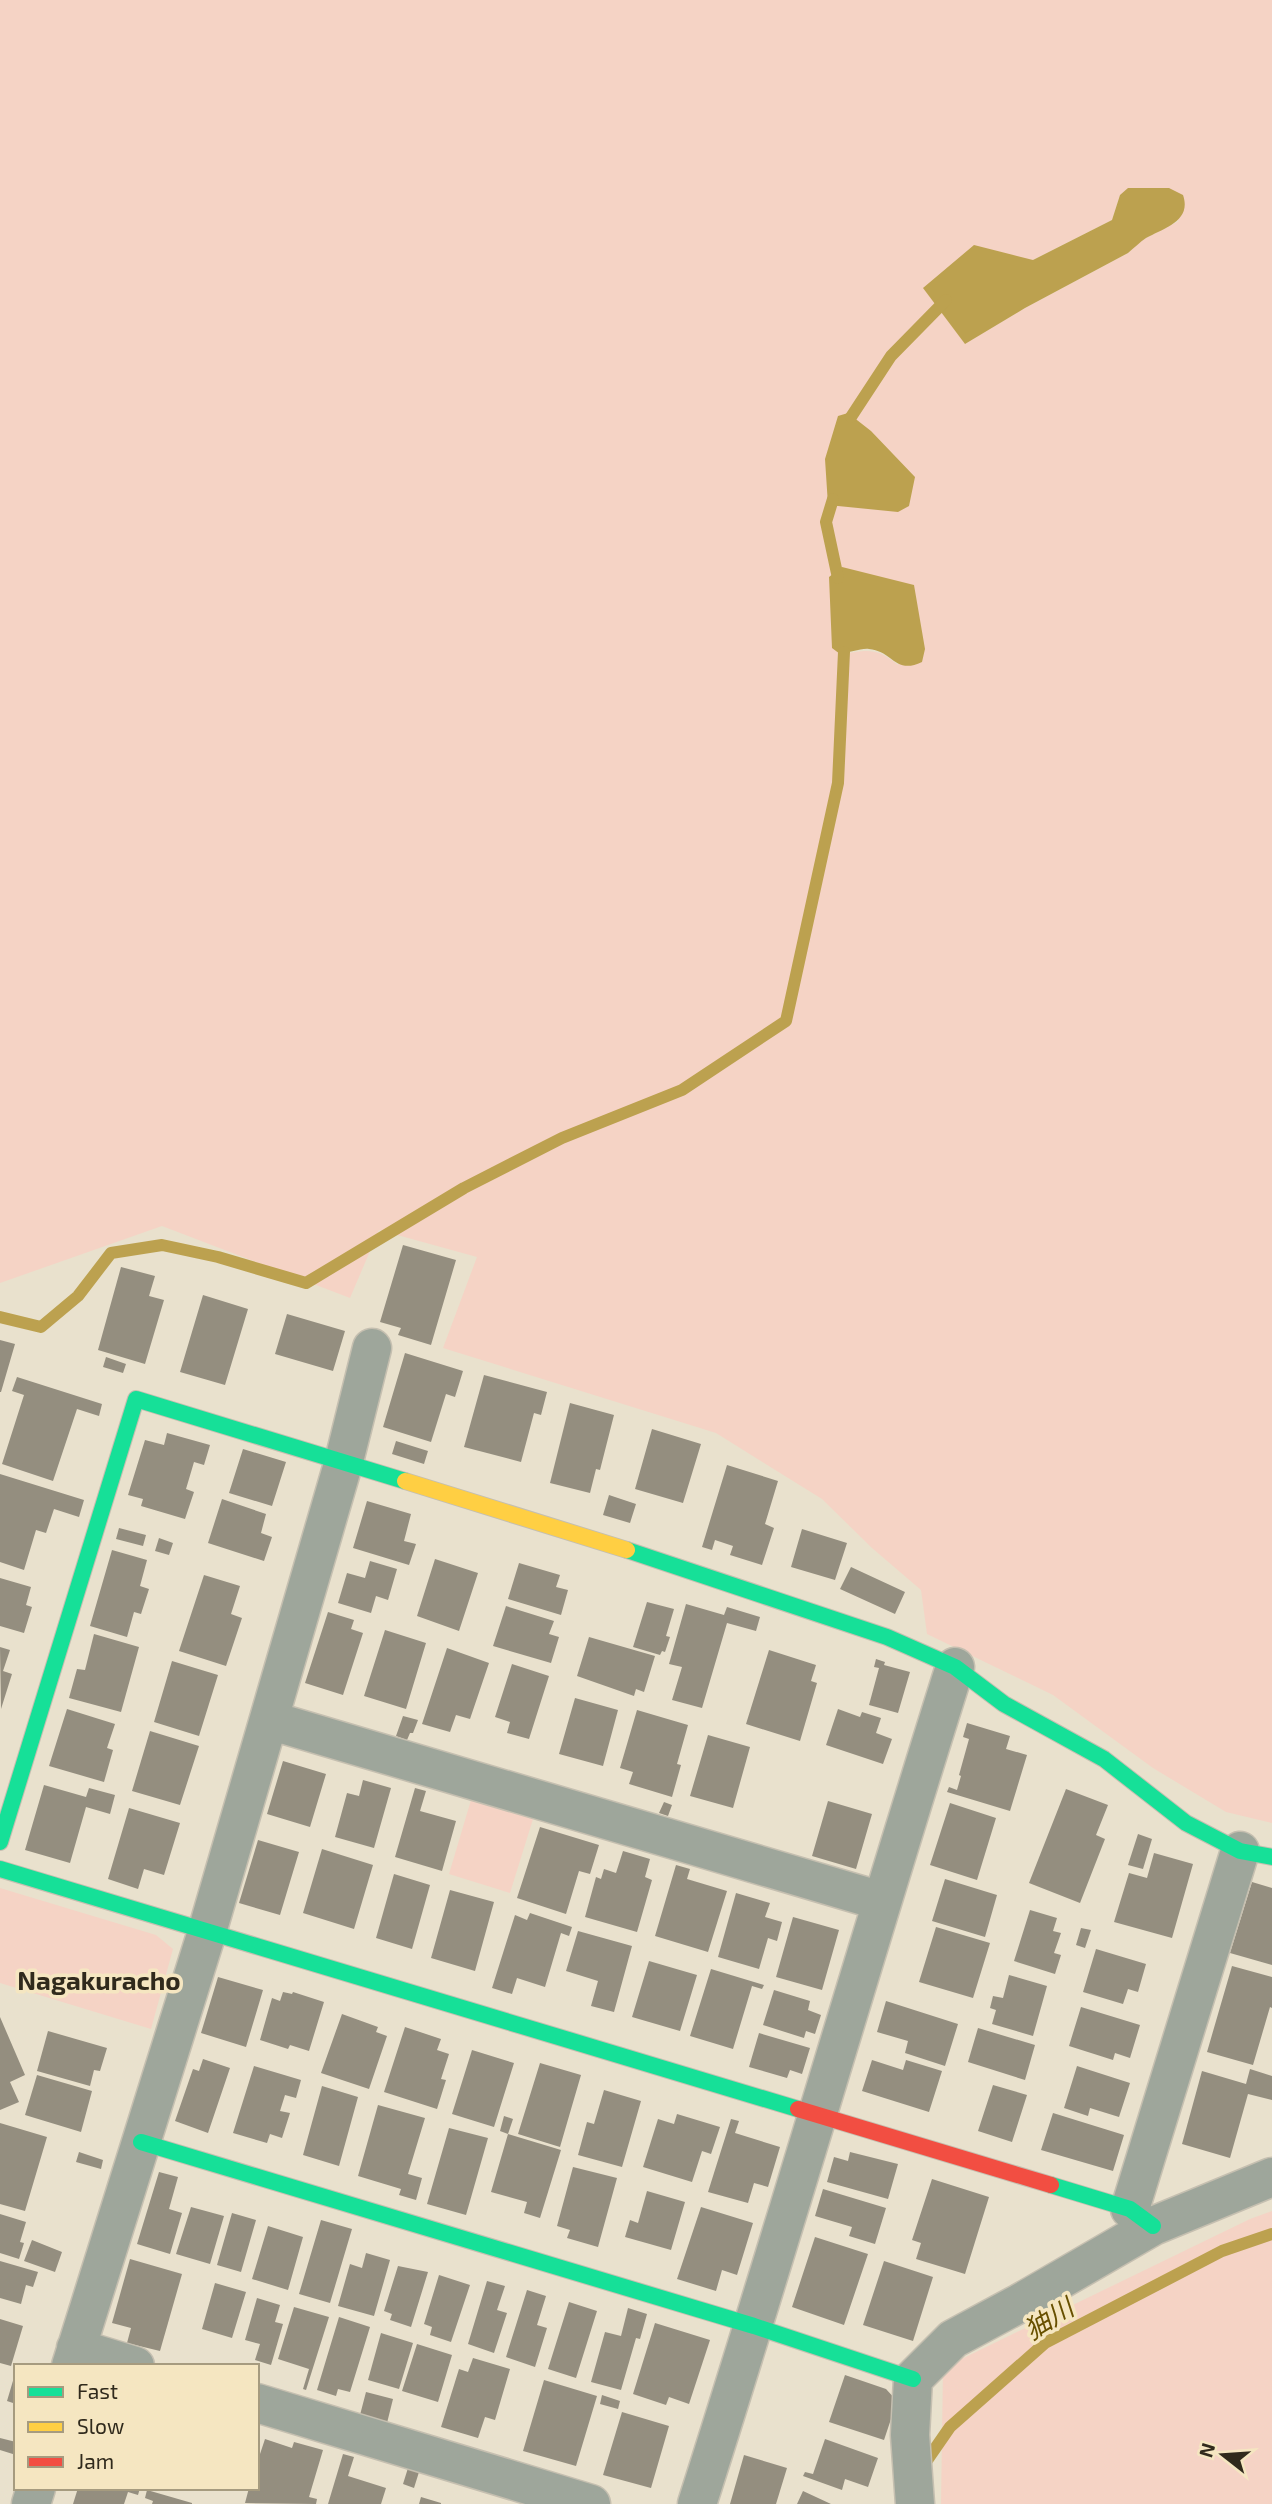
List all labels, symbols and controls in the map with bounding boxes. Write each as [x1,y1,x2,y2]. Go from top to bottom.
district label: Nagakuracho [17,1964,181,1995]
water label: 㹨川 [1018,2289,1081,2345]
legend [14,2364,259,2490]
text: Fast [77,2378,118,2403]
text: Slow [77,2413,124,2438]
north arrow [1188,2420,1258,2490]
text: N [1193,2440,1219,2460]
text: Jam [77,2448,114,2473]

